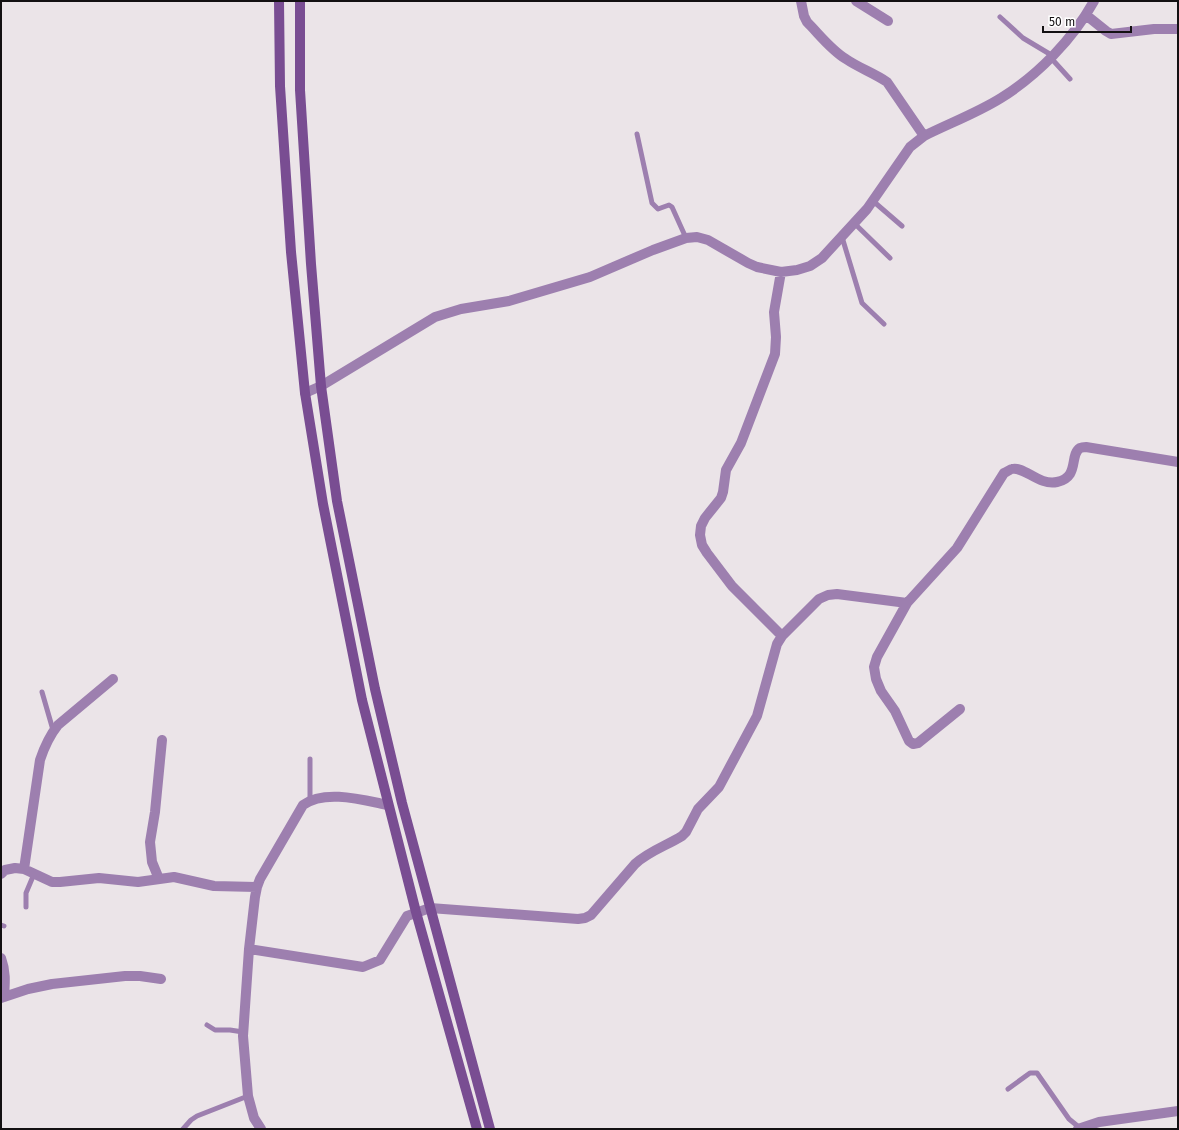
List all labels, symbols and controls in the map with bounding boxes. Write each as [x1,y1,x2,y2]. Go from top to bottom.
scale bar [1043,8,1131,34]
text: 50 m [1049,15,1075,29]

